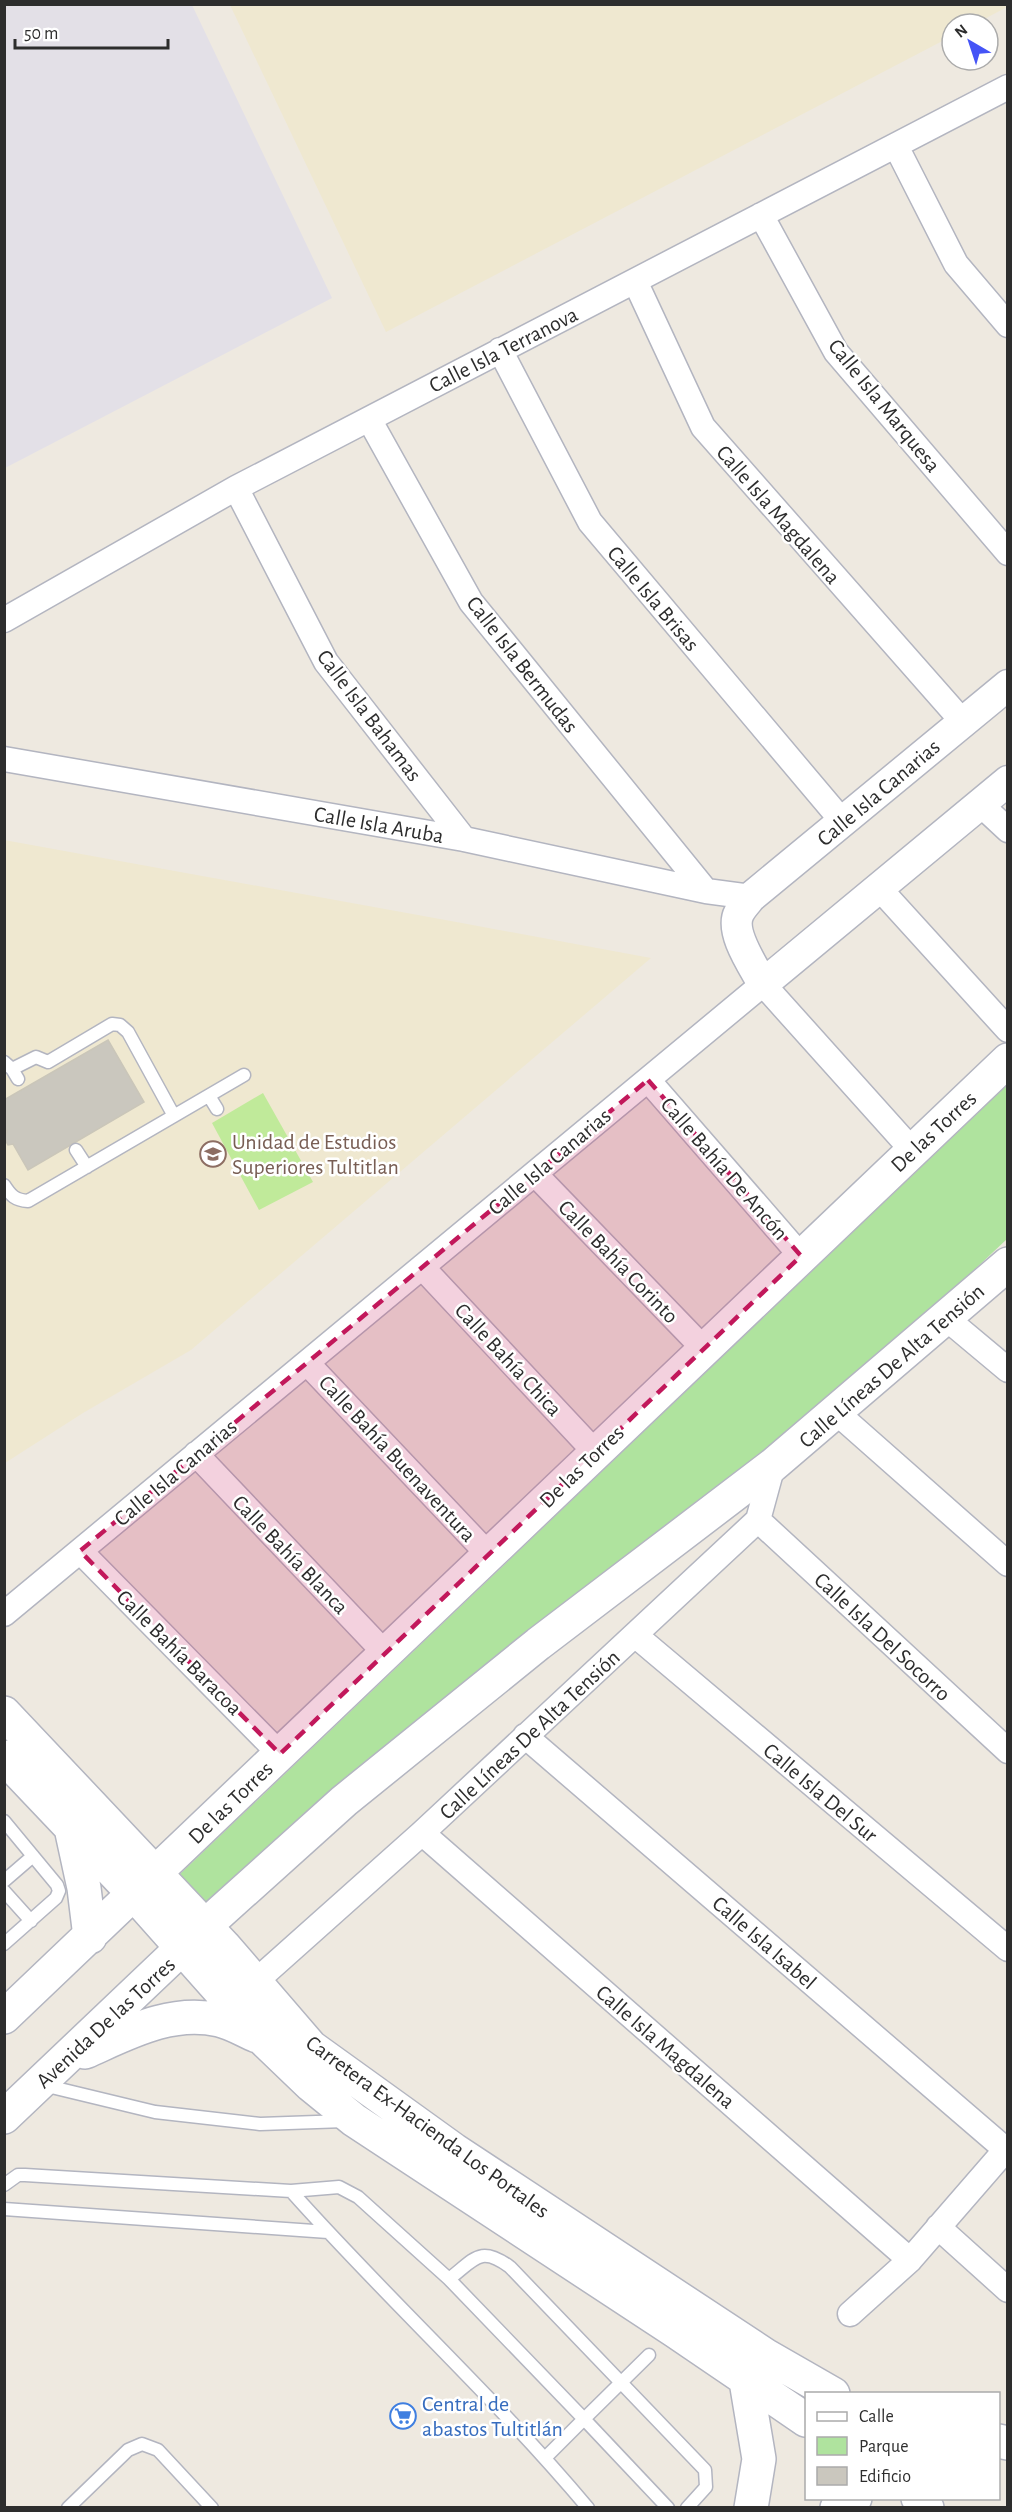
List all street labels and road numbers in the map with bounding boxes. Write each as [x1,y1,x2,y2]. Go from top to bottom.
street label: Calle Isla Terranova [426,303,581,397]
street label: Calle Isla Marquesa [824,335,944,476]
street label: Calle Isla Magdalena [712,441,844,588]
street label: Calle Isla Brisas [603,542,703,655]
street label: Calle Isla Bermudas [462,592,582,737]
street label: Calle Isla Bahamas [313,646,426,785]
street label: Calle Isla Canarias [813,735,944,850]
street label: Calle Isla Aruba [312,803,445,847]
street label: De las Torres [887,1087,981,1177]
street label: Calle Bahía De Ancón [657,1093,792,1244]
street label: Calle Isla Canarias [484,1104,615,1219]
street label: Calle Bahía Corinto [554,1196,682,1327]
street label: Calle Líneas De Alta Tensión [795,1280,988,1452]
street label: Calle Bahía Chica [451,1299,566,1420]
street label: Calle Bahía Buenaventura [315,1371,480,1546]
street label: Calle Isla Canarias [110,1415,241,1530]
street label: De las Torres [535,1421,628,1512]
street label: Calle Bahía Blanca [228,1491,352,1618]
street label: Calle Isla Del Socorro [810,1568,955,1705]
street label: Calle Bahía Baracoa [112,1586,246,1720]
street label: Calle Líneas De Alta Tensión [435,1646,624,1824]
street label: Calle Isla Del Sur [759,1739,881,1847]
street label: De las Torres [184,1757,277,1848]
street label: Calle Isla Isabel [708,1892,821,1994]
street label: Avenida De las Torres [32,1953,179,2093]
street label: Calle Isla Magdalena [592,1981,739,2113]
street label: Carretera Ex-Hacienda Los Portales [302,2031,553,2222]

